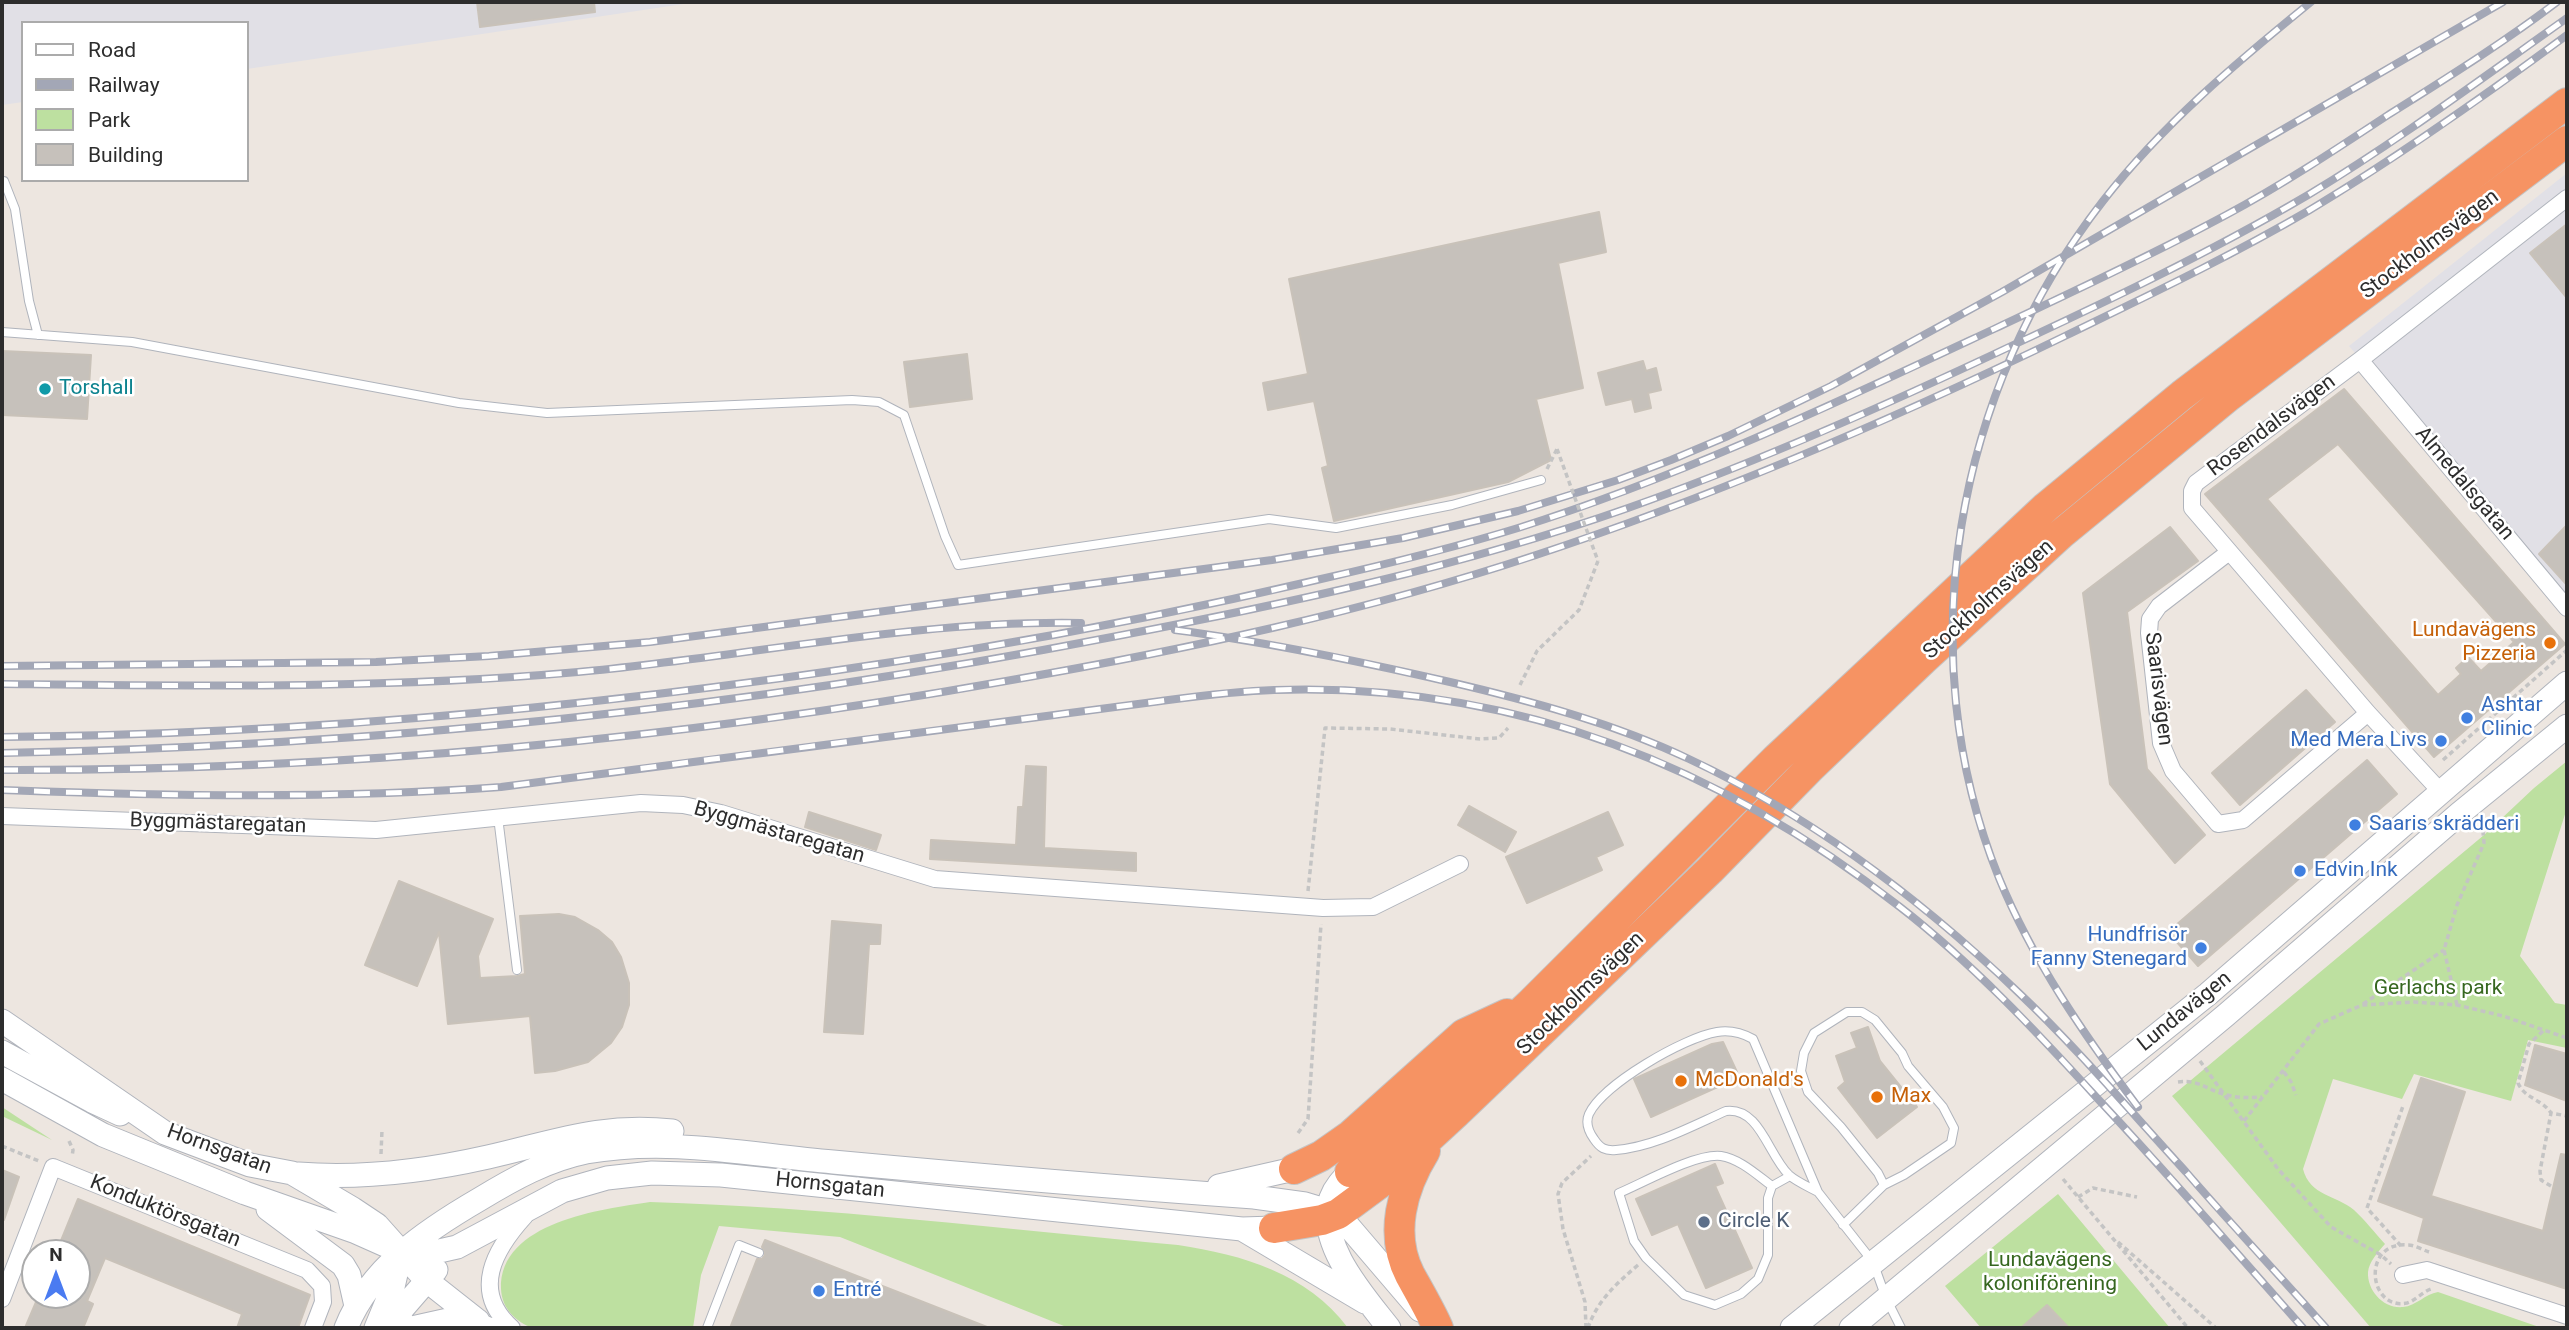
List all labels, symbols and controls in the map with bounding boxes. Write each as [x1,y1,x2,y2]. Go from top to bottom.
legend [21,21,248,182]
text: Road [88,38,136,62]
text: Railway [88,73,160,97]
text: Park [88,108,130,132]
text: Building [88,143,163,167]
street label: Stockholmsvägen [2356,185,2504,305]
street label: Rosendalsvägen [2203,370,2341,482]
place label: Torshall [59,376,134,402]
marker: Torshall [37,381,53,397]
street label: Almedalsgatan [2409,422,2519,546]
street label: Stockholmsvägen [1919,535,2059,665]
place label: Lundavägens Pizzeria [2412,618,2536,668]
street label: Saarisvägen [2139,631,2177,747]
marker: Lundavägens Pizzeria [2542,635,2558,651]
place label: Ashtar Clinic [2481,693,2543,743]
marker: Ashtar Clinic [2459,710,2475,726]
place label: Med Mera Livs [2290,728,2427,754]
marker: Med Mera Livs [2433,733,2449,749]
street label: Byggmästaregatan [691,797,867,869]
street label: Byggmästaregatan [129,808,307,840]
place label: Saaris skrädderi [2369,812,2519,838]
marker: Saaris skrädderi [2347,817,2363,833]
place label: Edvin Ink [2314,858,2398,884]
marker: Edvin Ink [2292,863,2308,879]
place label: Hundfrisör Fanny Stenegard [2031,923,2187,973]
street label: Stockholmsvägen [1512,927,1650,1061]
marker: Hundfrisör Fanny Stenegard [2193,940,2209,956]
street label: Lundavägen [2133,967,2237,1057]
park label: Gerlachs park [2374,976,2502,1002]
place label: McDonald's [1695,1068,1804,1094]
marker: McDonald's [1673,1073,1689,1089]
place label: Max [1891,1084,1931,1110]
marker: Max [1869,1089,1885,1105]
street label: Hornsgatan [163,1119,275,1181]
street label: Hornsgatan [774,1168,886,1204]
street label: Konduktörsgatan [86,1170,244,1254]
place label: Circle K [1718,1209,1789,1235]
marker: Circle K [1696,1214,1712,1230]
north arrow [21,1239,91,1309]
text: N [49,1243,63,1266]
park label: Lundavägens koloniförening [1983,1248,2117,1298]
place label: Entré [833,1278,881,1304]
marker: Entré [811,1283,827,1299]

